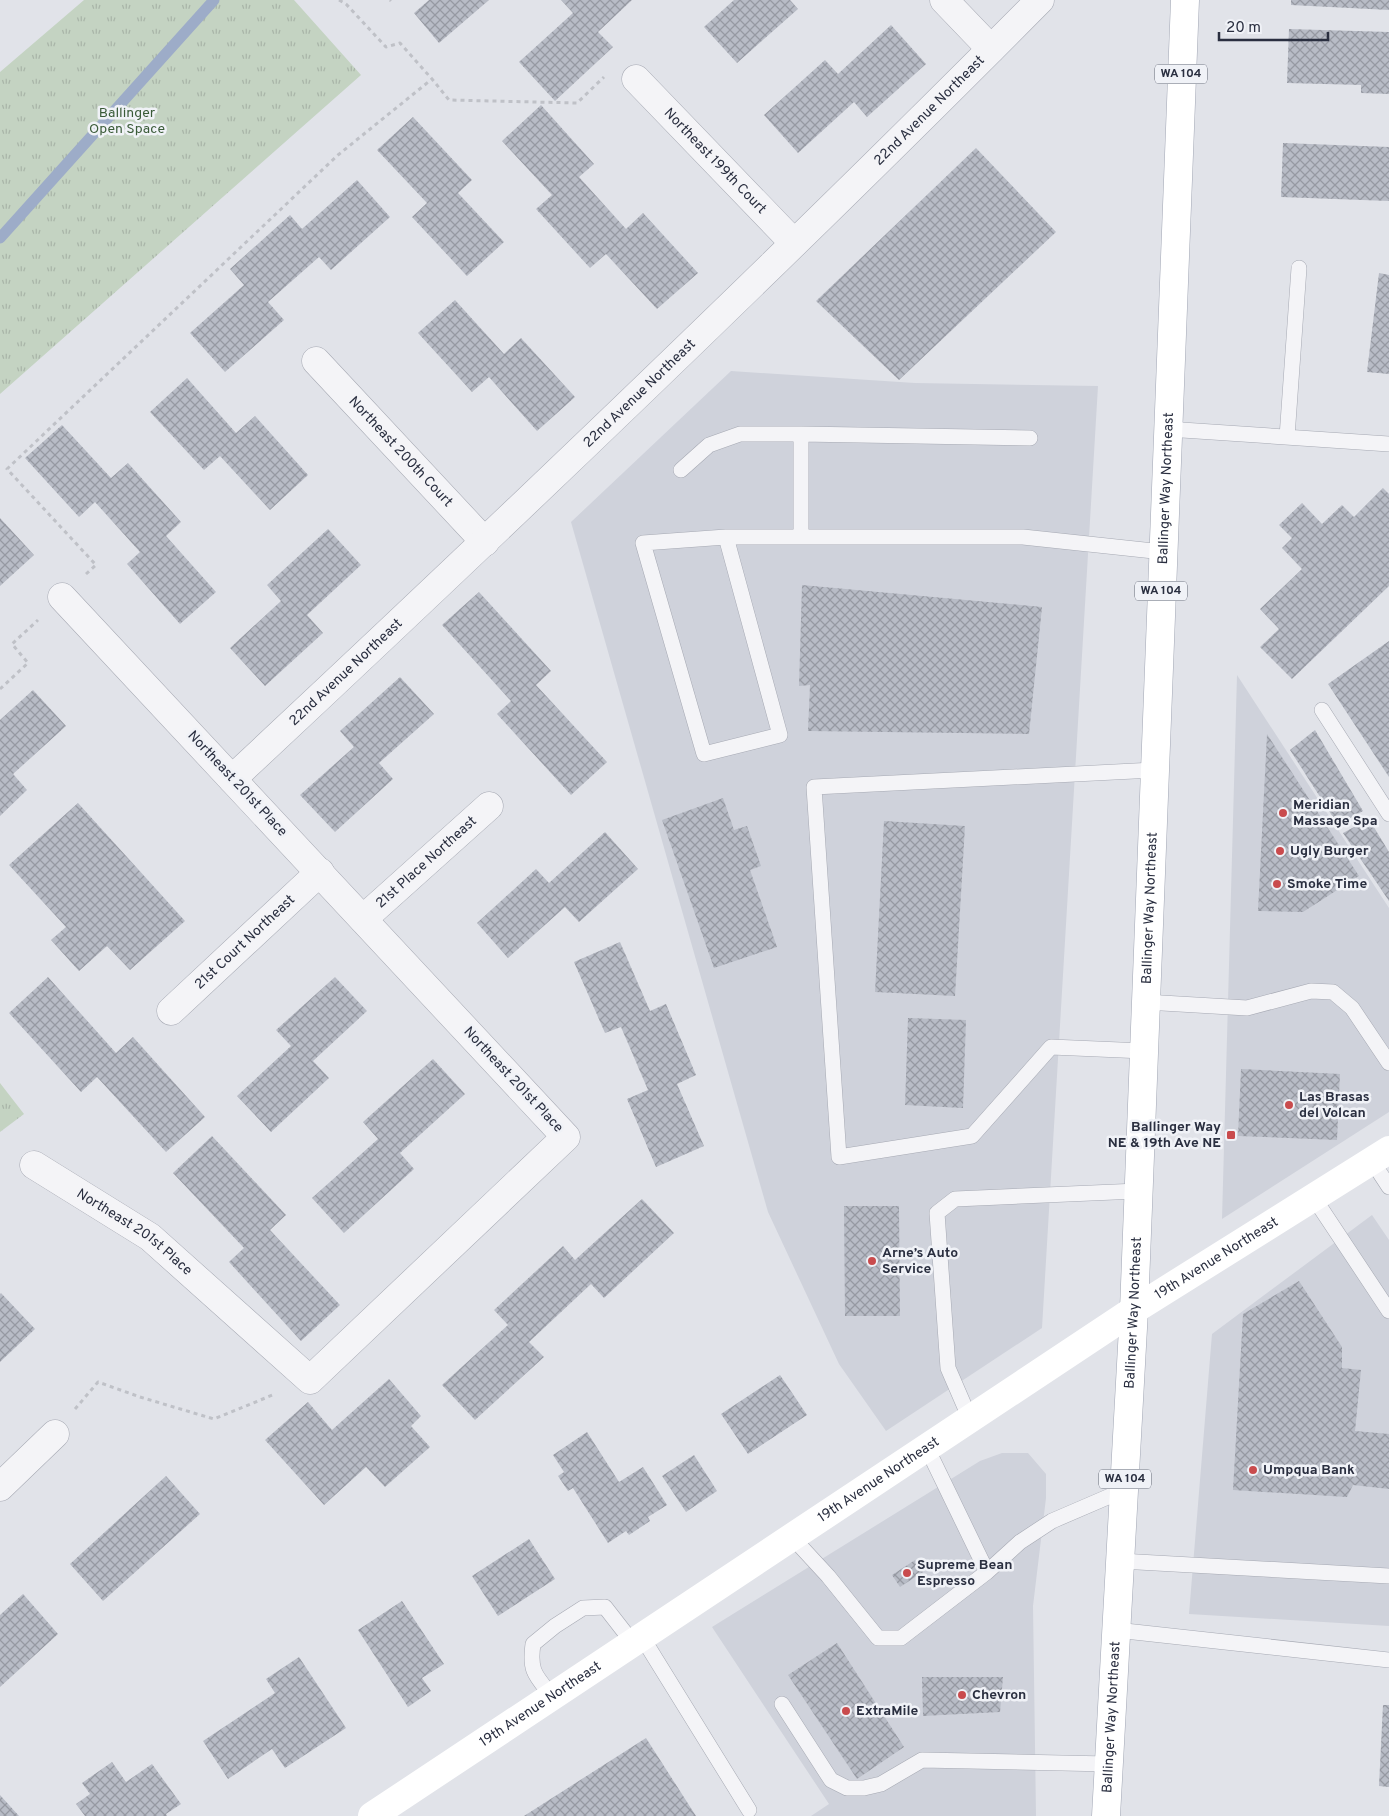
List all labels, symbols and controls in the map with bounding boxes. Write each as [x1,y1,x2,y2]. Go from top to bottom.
scale bar [1219,10,1328,42]
text: 20 m [1226,19,1261,38]
street label: 22nd Avenue Northeast [870,52,988,169]
road number: WA 104 [1155,64,1207,84]
park label: Ballinger Open Space [89,105,165,138]
street label: Northeast 199th Court [660,105,770,218]
street label: 22nd Avenue Northeast [580,336,699,451]
street label: Northeast 200th Court [345,393,456,510]
street label: Ballinger Way Northeast [1155,412,1177,565]
road number: WA 104 [1135,582,1187,600]
street label: 22nd Avenue Northeast [286,615,406,730]
street label: Northeast 201st Place [184,728,290,840]
place label: Meridian Massage Spa [1293,797,1377,830]
marker: Meridian Massage Spa [1277,807,1289,819]
street label: 21st Place Northeast [372,813,480,912]
street label: Ballinger Way Northeast [1138,832,1161,984]
place label: Ugly Burger [1290,843,1369,860]
marker: Ugly Burger [1274,845,1286,857]
place label: Smoke Time [1287,876,1367,893]
marker: Smoke Time [1271,878,1283,890]
street label: 21st Court Northeast [191,891,298,993]
street label: Northeast 201st Place [460,1024,566,1136]
place label: Las Brasas del Volcan [1299,1089,1370,1122]
marker: Las Brasas del Volcan [1283,1099,1295,1111]
place label: Ballinger Way NE & 19th Ave NE [1108,1119,1221,1152]
marker: Ballinger Way NE & 19th Ave NE [1225,1129,1237,1141]
street label: Northeast 201st Place [73,1185,196,1279]
street label: 19th Avenue Northeast [1152,1213,1281,1303]
street label: Ballinger Way Northeast [1121,1236,1145,1389]
place label: Arne’s Auto Service [882,1245,958,1278]
marker: Arne’s Auto Service [866,1255,878,1267]
street label: 19th Avenue Northeast [814,1433,943,1526]
place label: Umpqua Bank [1263,1462,1355,1479]
marker: Umpqua Bank [1247,1464,1259,1476]
road number: WA 104 [1099,1470,1151,1488]
place label: Supreme Bean Espresso [917,1557,1012,1590]
marker: Supreme Bean Espresso [901,1567,913,1579]
street label: Ballinger Way Northeast [1099,1641,1124,1794]
street label: 19th Avenue Northeast [476,1658,604,1751]
place label: Chevron [972,1687,1026,1704]
marker: Chevron [956,1689,968,1701]
place label: ExtraMile [856,1703,918,1720]
marker: ExtraMile [840,1705,852,1717]

